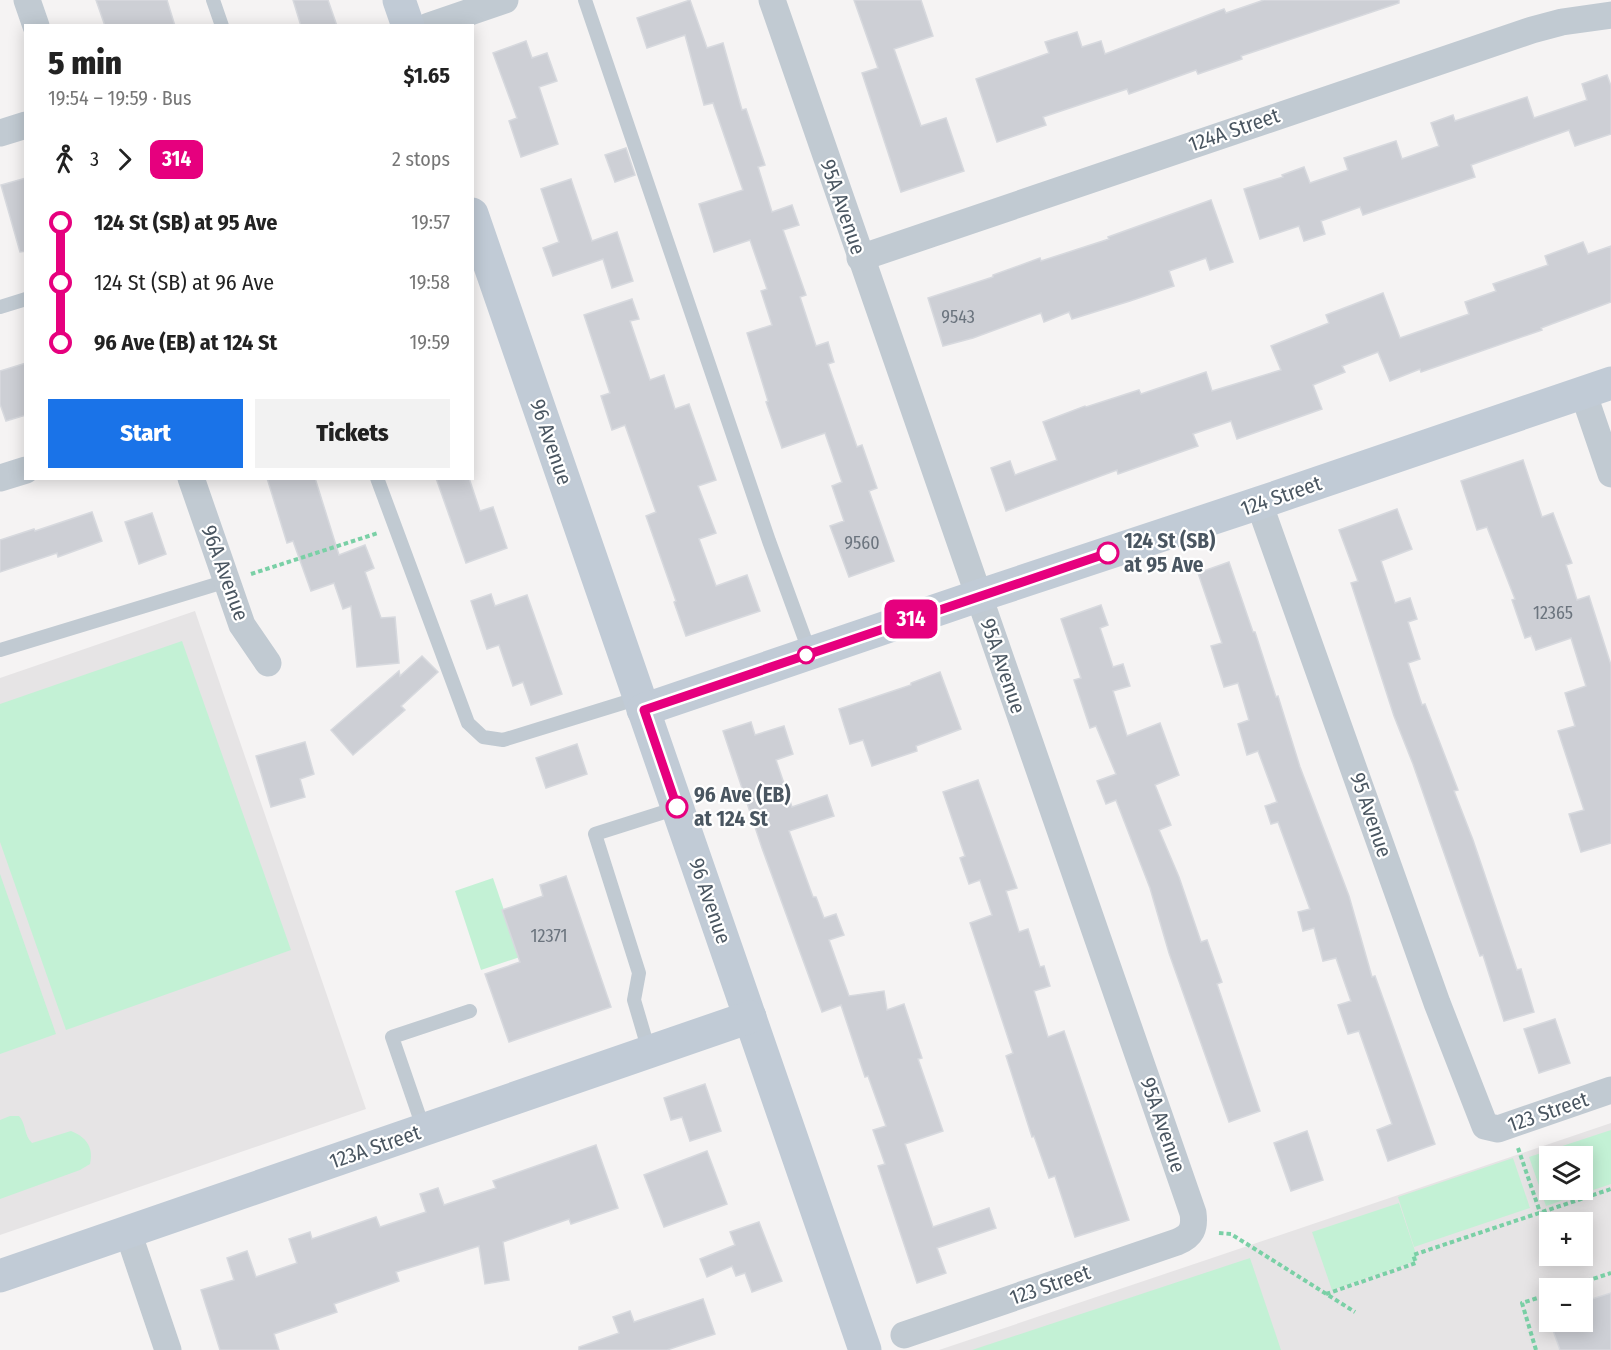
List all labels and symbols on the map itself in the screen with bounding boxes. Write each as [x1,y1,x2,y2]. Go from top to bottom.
street label: 124A Street [1185,102,1283,158]
street label: 95A Avenue [815,156,871,258]
house number: 9543 [941,306,975,328]
street label: 96 Avenue [524,396,578,488]
street label: 124 Street [1237,470,1325,522]
street label: 96A Avenue [196,522,254,624]
place label: 124 St (SB) at 95 Ave [1124,528,1215,578]
house number: 9560 [844,532,880,554]
marker: 124 St (SB) at 95 Ave [1097,542,1119,564]
line badge: 314 [876,600,946,638]
house number: 12365 [1533,602,1573,624]
street label: 95A Avenue [975,615,1031,717]
unlabelled marker [797,646,815,664]
street label: 95 Avenue [1344,769,1398,861]
place label: 96 Ave (EB) at 124 St [694,782,791,832]
marker: 96 Ave (EB) at 124 St [666,796,688,818]
street label: 96 Avenue [683,855,737,947]
house number: 12371 [530,925,568,947]
street label: 95A Avenue [1135,1074,1191,1176]
street label: 123 Street [1504,1086,1592,1138]
street label: 123A Street [326,1119,424,1175]
street label: 123 Street [1006,1259,1094,1311]

